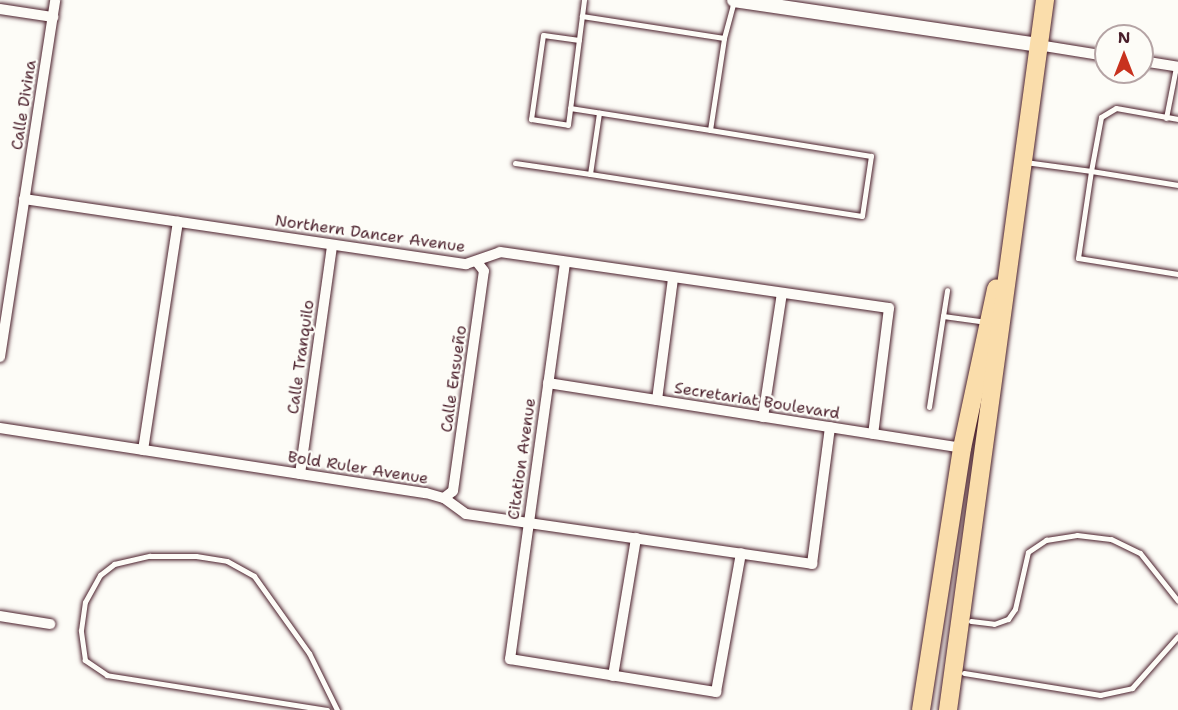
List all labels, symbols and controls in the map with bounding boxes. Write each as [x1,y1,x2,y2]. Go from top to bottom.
north arrow [1094,24,1154,84]
text: N [1118,27,1130,48]
street label: Calle Divina [7,59,41,151]
street label: Northern Dancer Avenue [274,211,466,257]
street label: Calle Tranquilo [283,299,319,415]
street label: Calle Ensueño [437,324,471,434]
street label: Secretariat Boulevard [673,378,841,424]
street label: Citation Avenue [504,397,540,521]
street label: Bold Ruler Avenue [286,447,430,489]

